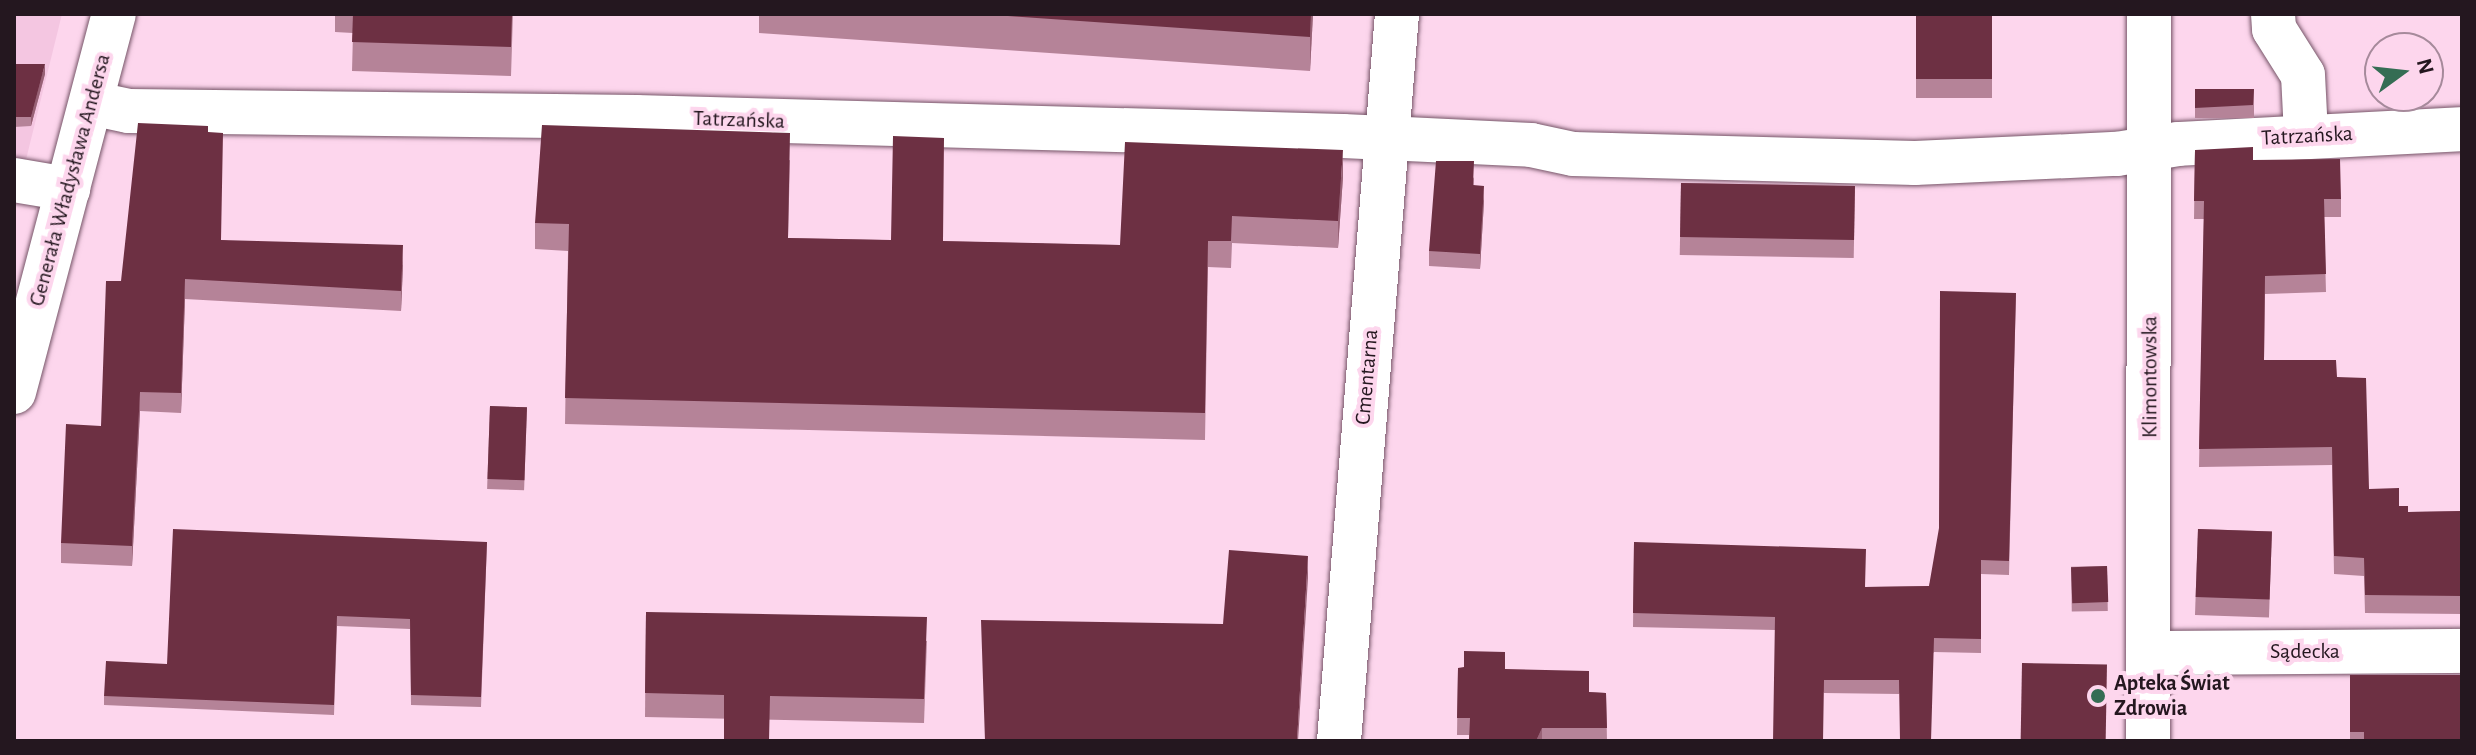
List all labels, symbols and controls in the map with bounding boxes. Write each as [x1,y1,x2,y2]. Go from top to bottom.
north arrow [2364,32,2444,112]
street label: Generała Władysława Andersa [24,51,116,309]
text: N [2413,56,2438,77]
street label: Tatrzańska [693,105,785,135]
street label: Tatrzańska [2260,120,2354,152]
street label: Klimontowska [2137,316,2163,438]
street label: Cmentarna [1350,328,1384,426]
street label: Sądecka [2270,639,2340,665]
place label: Apteka Świat Zdrowia [2114,670,2230,722]
marker: Apteka Świat Zdrowia [2089,687,2107,705]

